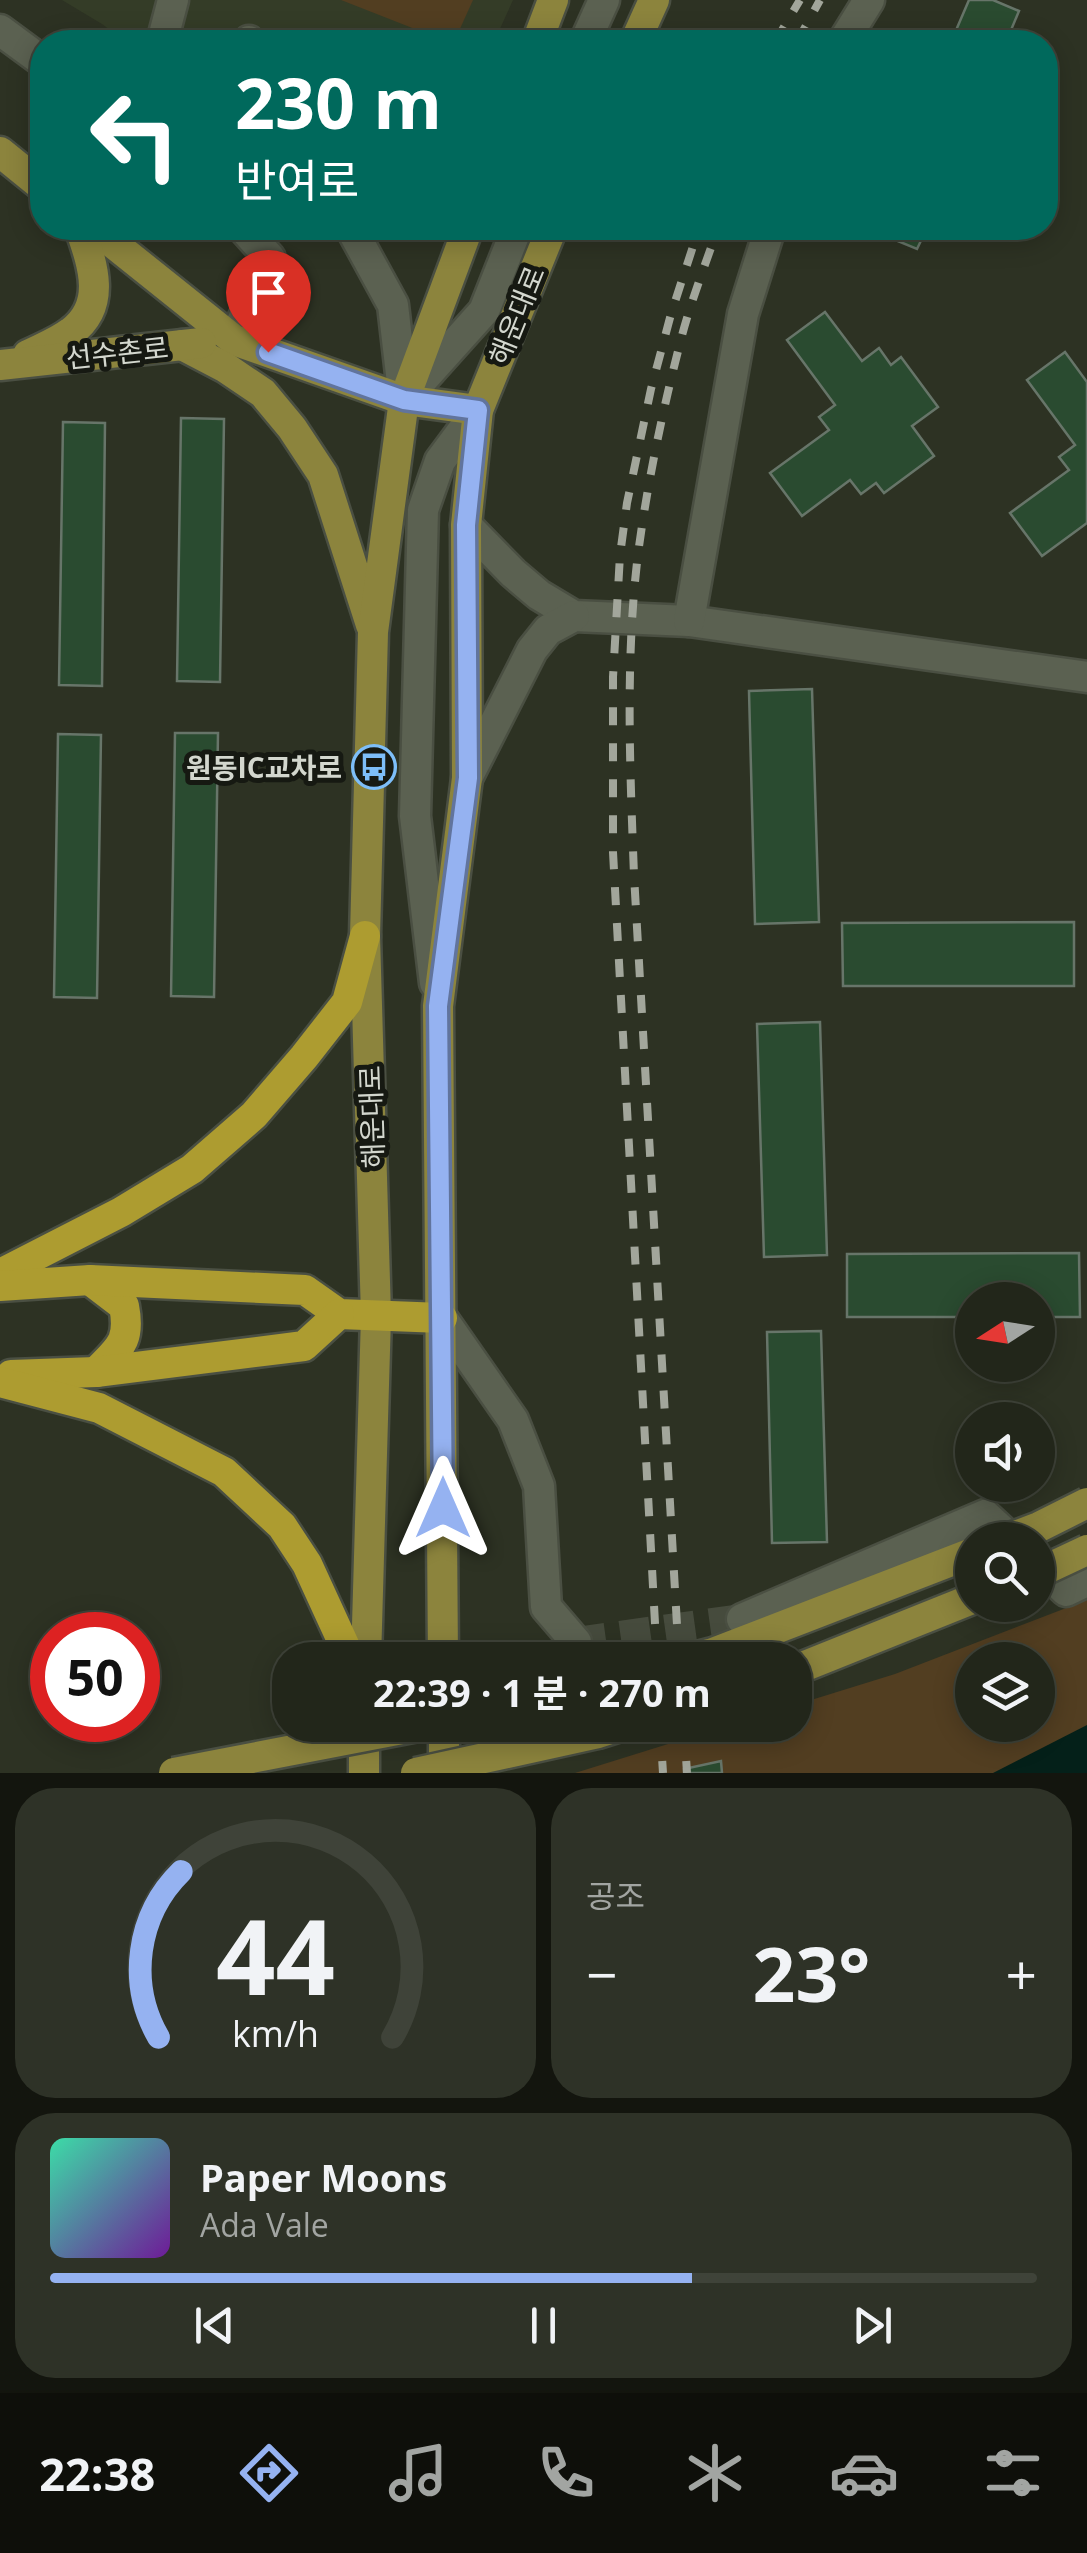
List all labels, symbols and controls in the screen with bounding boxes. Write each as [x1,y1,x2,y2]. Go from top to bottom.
text: 230 m [235,54,442,150]
icon: left [70,70,200,200]
text: 반여로 [235,149,359,210]
pin [226,250,311,353]
street label: 해운대로 [479,260,553,370]
icon: arrive [241,265,296,320]
street label: 선수촌로 [64,328,170,376]
bus stop icon: 원동IC교차로 [351,744,397,790]
place label: 원동IC교차로 [186,748,342,786]
street label: 해운대로 [350,1065,392,1169]
north arrow [955,1282,1055,1382]
map controls [955,1282,1055,1742]
button: sound [955,1402,1055,1502]
position arrow [391,1456,495,1560]
button: search [955,1522,1055,1622]
speed limit sign: 50 [30,1612,160,1742]
button: layers [955,1642,1055,1742]
text: 22:39 · 1 분 · 270 m [373,1666,711,1718]
text: 공조 [586,1874,645,1917]
text: 44 [216,1884,335,2025]
text: 23° [753,1922,870,2024]
text: − [586,1936,617,2011]
text: + [1006,1936,1037,2011]
text: km/h [232,2009,319,2057]
text: Paper Moons [200,2151,447,2203]
text: Ada Vale [200,2203,329,2246]
icon: previous [187,2298,242,2353]
icon: pause [516,2298,571,2353]
icon: next [845,2298,900,2353]
icon: directions [234,2438,304,2508]
icon: music [383,2438,453,2508]
icon: phone [531,2438,601,2508]
icon: climate [680,2438,750,2508]
icon: car [829,2438,899,2508]
icon: filters [978,2438,1048,2508]
text: 22:38 [39,2443,155,2504]

